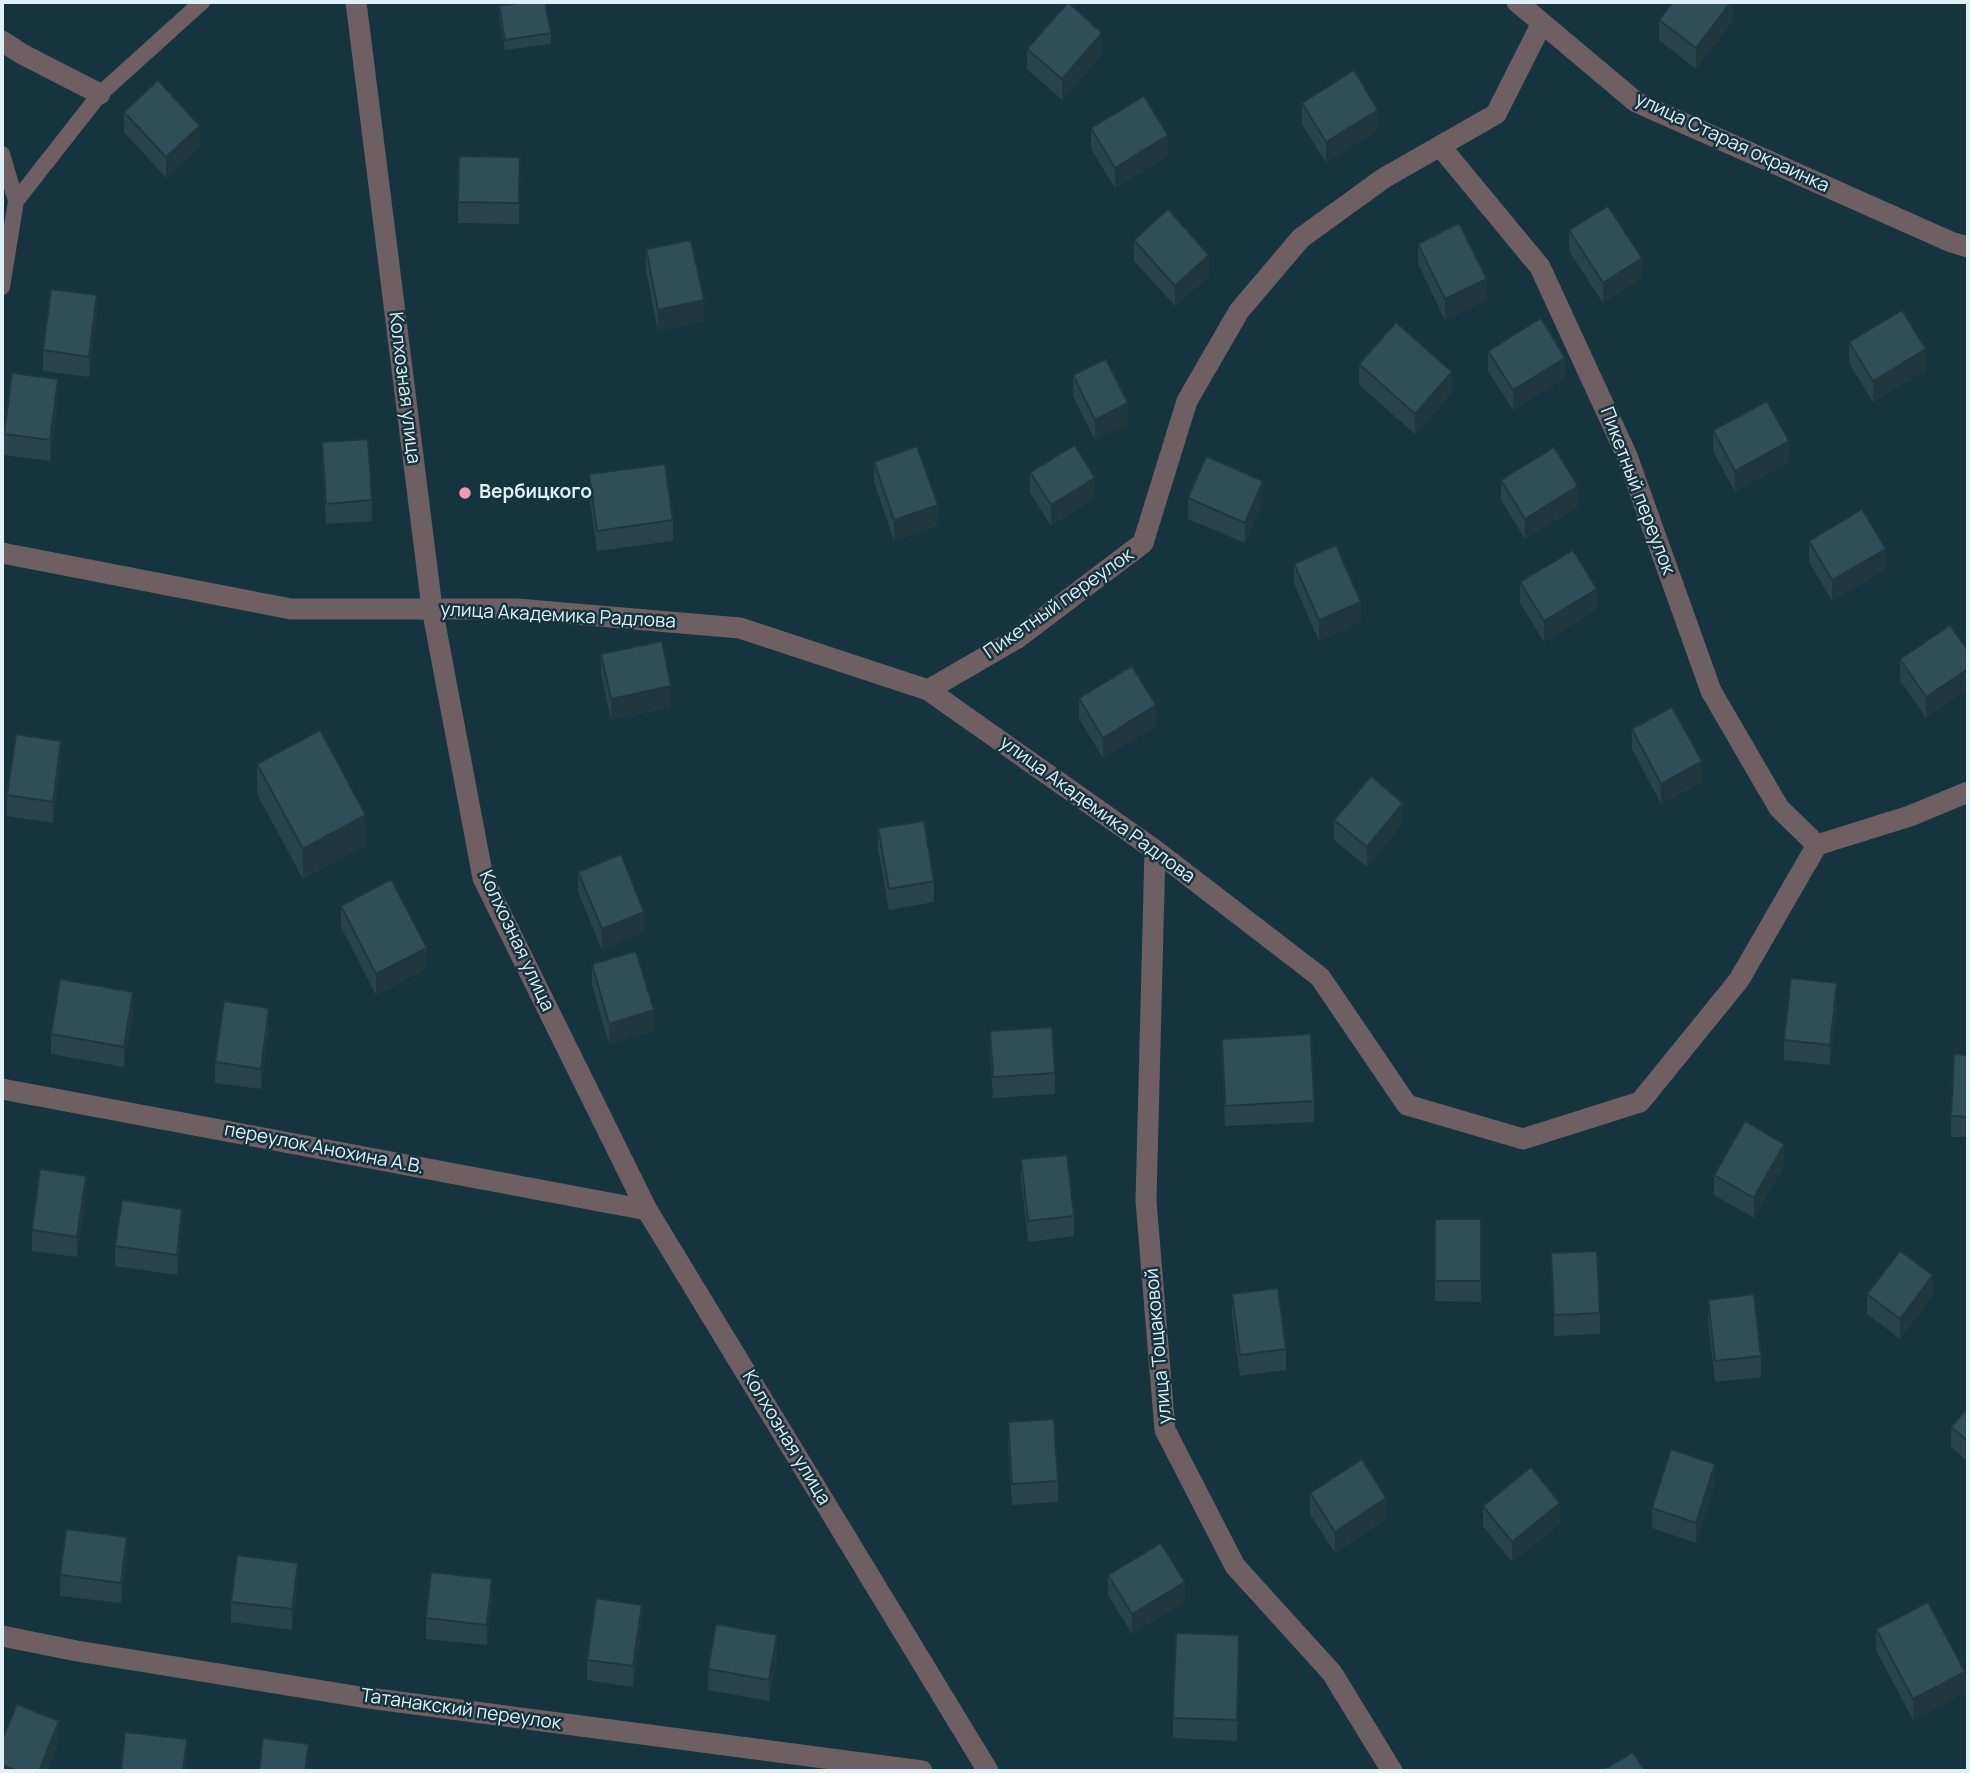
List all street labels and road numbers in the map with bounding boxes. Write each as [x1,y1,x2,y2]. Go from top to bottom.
street label: улица Старая окраинка [1631,88,1833,198]
street label: Колхозная улица [383,311,425,465]
street label: Пикетный переулок [1595,404,1679,578]
street label: Пикетный переулок [980,544,1138,664]
street label: улица Академика Радлова [440,598,676,634]
street label: улица Академика Радлова [995,732,1199,888]
street label: Колхозная улица [473,867,559,1015]
street label: переулок Анохина А.В. [222,1118,426,1180]
street label: улица Тощаковой [1141,1267,1177,1425]
street label: Колхозная улица [737,1367,835,1509]
street label: Татанакский переулок [359,1685,563,1735]

